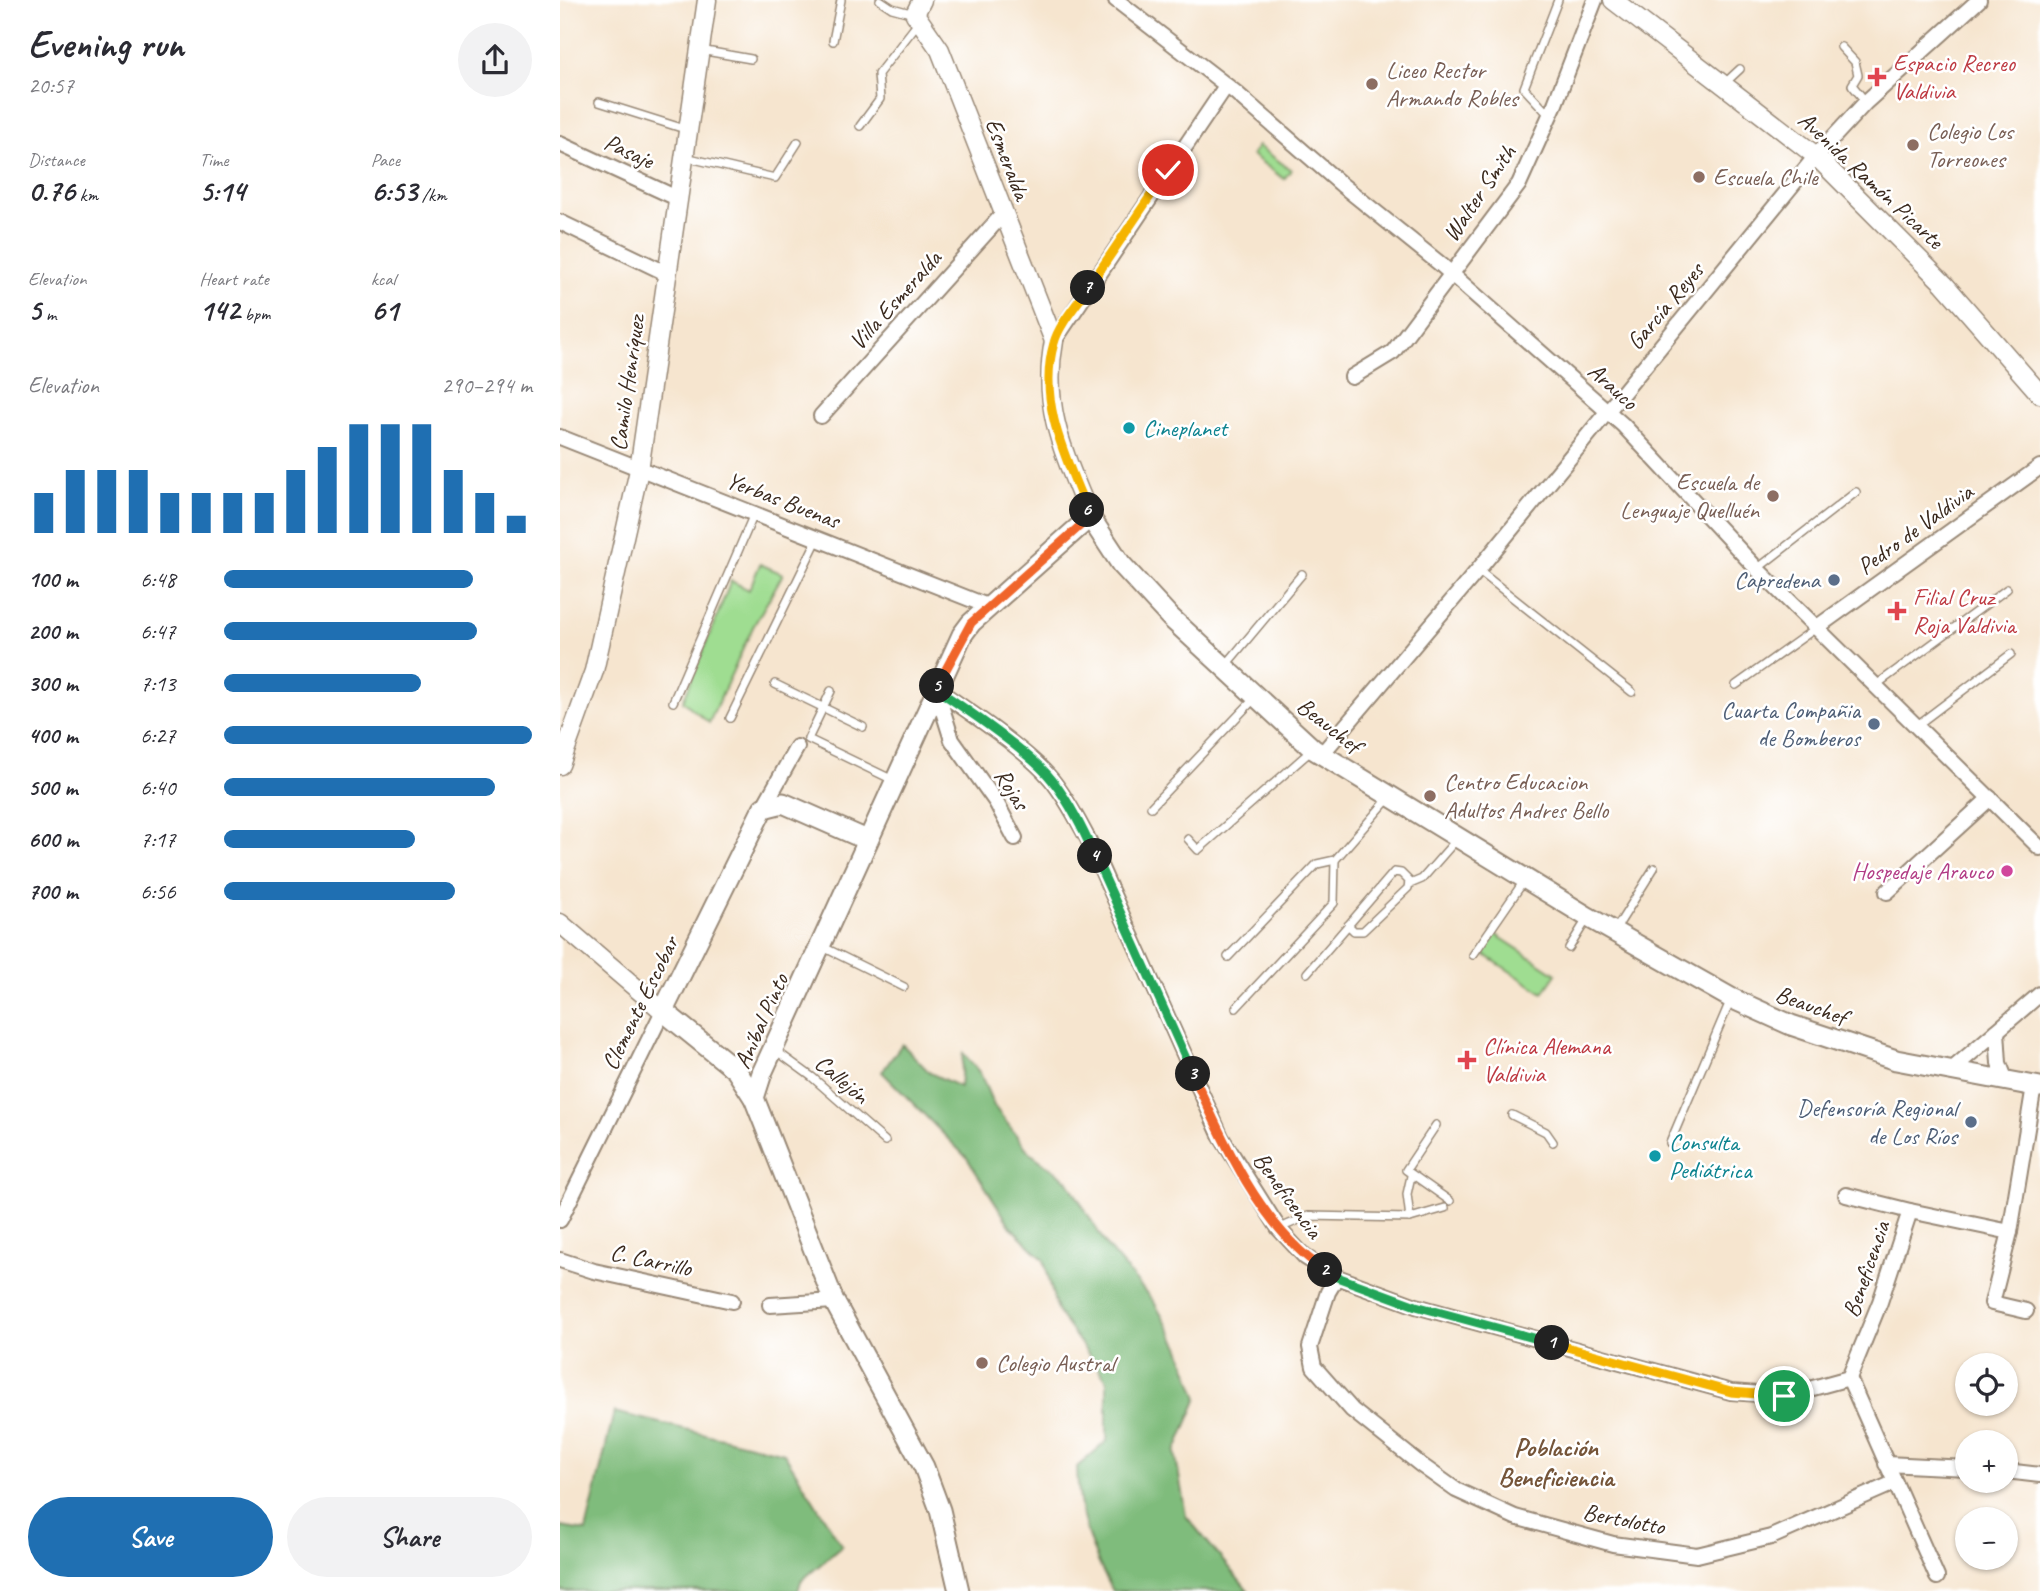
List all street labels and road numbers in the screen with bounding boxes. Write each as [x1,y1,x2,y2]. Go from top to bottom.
street label: Avenida Ramón Picarte [1792,105,1952,257]
street label: Esmeralda [979,114,1038,206]
street label: Pasaje [599,127,661,176]
street label: Walter Smith [1436,138,1523,247]
street label: Villa Esmeralda [842,243,949,356]
street label: García Reyes [1620,255,1711,356]
street label: Camilo Henríquez [603,311,652,453]
street label: Arauco [1582,356,1645,417]
street label: Yerbas Buenas [722,465,846,536]
street label: Pedro de Valdivia [1851,476,1980,581]
street label: Beauchef [1291,691,1372,763]
street label: Rojas [988,763,1037,817]
street label: Clemente Escobar [595,929,686,1075]
street label: Aníbal Pinto [727,968,796,1073]
street label: Beauchef [1772,978,1856,1034]
street label: Callejón [809,1048,876,1111]
street label: Beneficencia [1247,1146,1330,1245]
street label: Beneficencia [1836,1216,1897,1321]
street label: C. Carrillo [608,1237,696,1284]
street label: Bertolotto [1581,1496,1669,1542]

